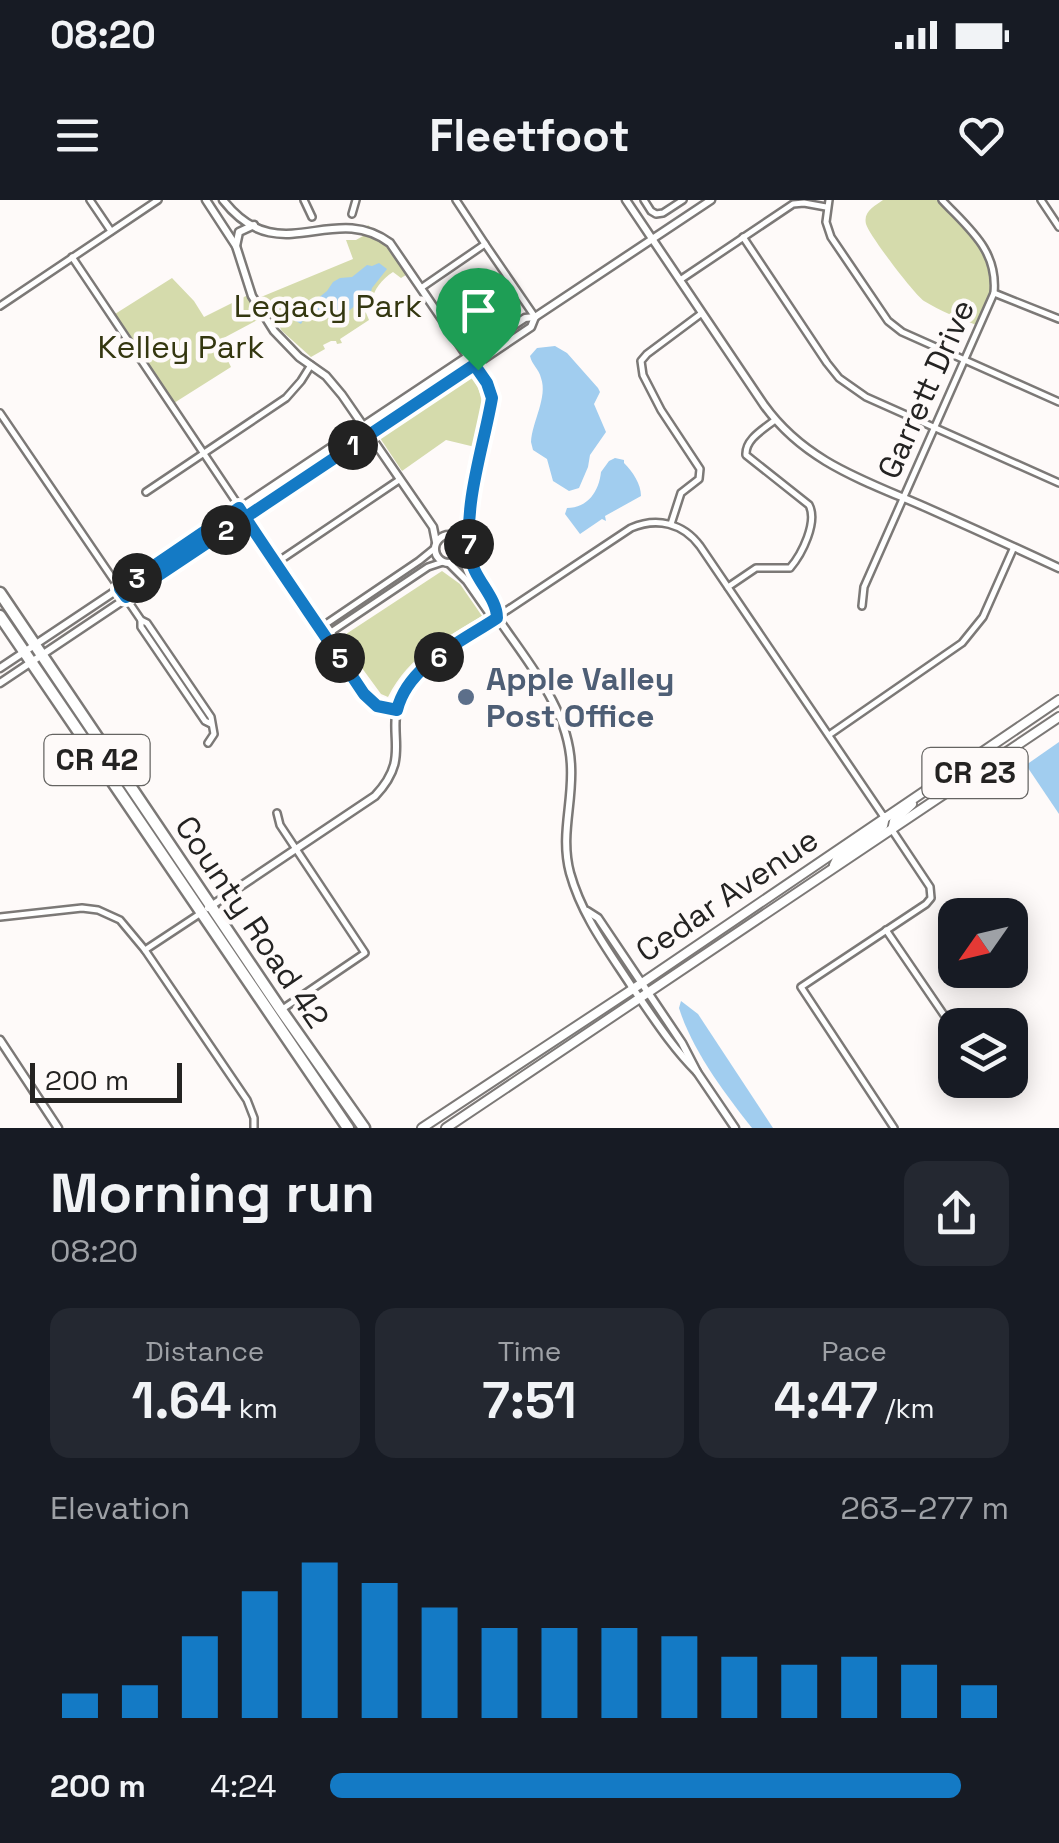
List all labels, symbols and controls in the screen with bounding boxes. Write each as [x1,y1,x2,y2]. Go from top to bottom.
text: 08:20 [50,11,156,59]
text: Fleetfoot [429,107,630,164]
icon: menu [50,108,105,163]
icon: heart [954,108,1009,163]
pin [436,268,521,371]
icon: arrive [451,283,506,338]
park label: Legacy Park [234,286,422,326]
street label: Garrett Drive [869,293,983,485]
park label: Kelley Park [98,327,264,367]
pin: 1 [328,420,378,470]
text: 1 [347,427,359,463]
pin: 2 [201,505,251,555]
text: 2 [218,512,234,548]
pin: 7 [444,519,494,569]
text: 7 [461,526,477,562]
pin: 3 [112,553,162,603]
text: 3 [128,560,146,596]
pin: 6 [414,632,464,682]
pin: 5 [315,633,365,683]
text: 6 [430,639,448,675]
text: 5 [332,640,348,676]
place label: Apple Valley Post Office [486,659,674,736]
marker: Apple Valley Post Office [455,686,477,708]
road number: CR 42 [44,735,150,785]
road number: CR 23 [922,748,1028,798]
street label: County Road 42 [166,808,338,1036]
street label: Cedar Avenue [628,819,826,971]
north arrow [938,898,1028,988]
map controls [938,898,1028,1098]
button: layers [938,1008,1028,1098]
scale bar [30,1058,182,1103]
text: 200 m [45,1062,129,1098]
text: Morning run [50,1158,375,1228]
button: share [904,1161,1009,1266]
text: 08:20 [50,1231,138,1271]
text: Distance [145,1333,264,1369]
text: Time [498,1333,561,1369]
text: Pace [821,1333,887,1369]
text: 1.64 [132,1369,232,1433]
text: 7:51 [482,1369,577,1433]
text: 4:47 [774,1369,878,1433]
text: km [232,1390,278,1426]
text: /km [878,1390,935,1426]
text: Elevation [50,1488,190,1528]
text: 263–277 m [840,1488,1009,1528]
text: 200 m [50,1766,146,1806]
text: 4:24 [210,1766,276,1806]

